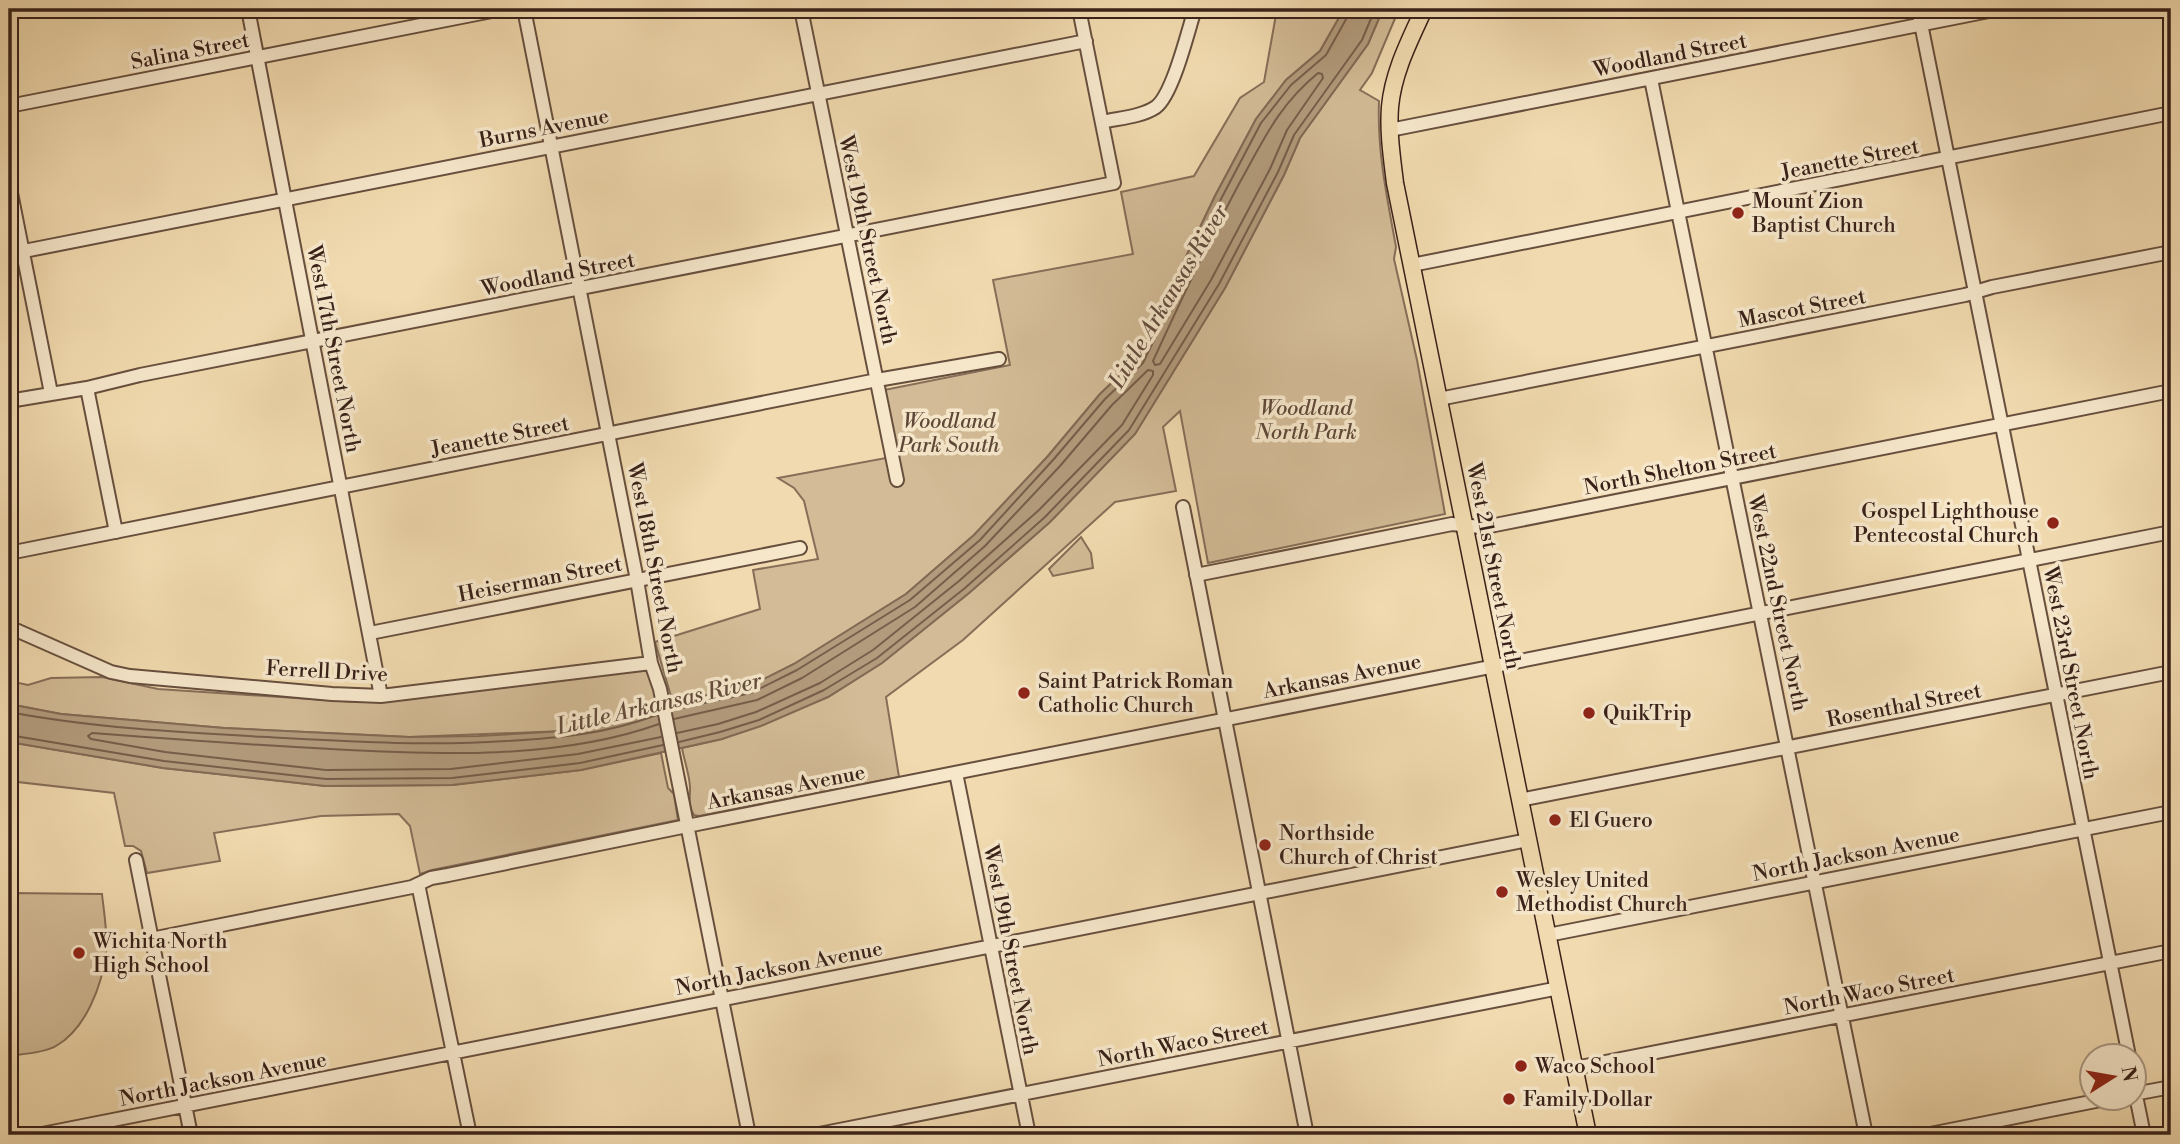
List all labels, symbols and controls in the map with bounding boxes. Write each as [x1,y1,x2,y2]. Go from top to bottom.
street label: Salina Street [129,28,252,76]
street label: Woodland Street [1590,28,1750,84]
street label: Burns Avenue [476,104,611,154]
street label: West 19th Street North [832,132,902,348]
street label: Jeanette Street [1778,134,1922,186]
place label: Mount Zion Baptist Church [1751,189,1896,239]
water label: Little Arkansas River [1102,199,1235,394]
marker: Mount Zion Baptist Church [1730,205,1746,221]
street label: West 17th Street North [300,242,366,456]
street label: Woodland Street [478,247,638,303]
street label: Mascot Street [1736,284,1869,334]
park label: Woodland North Park [1254,396,1357,446]
park label: Woodland Park South [898,409,1000,459]
street label: Jeanette Street [428,411,572,463]
street label: North Shelton Street [1582,438,1779,501]
street label: West 18th Street North [621,460,687,676]
street label: West 21st Street North [1460,460,1526,672]
street label: West 22nd Street North [1741,492,1813,714]
place label: Gospel Lighthouse Pentecostal Church [1854,499,2039,549]
marker: Gospel Lighthouse Pentecostal Church [2045,515,2061,531]
street label: Heiserman Street [456,551,625,609]
street label: West 23rd Street North [2036,563,2104,782]
street label: Arkansas Avenue [1260,649,1423,705]
street label: Ferrell Drive [265,656,389,688]
water label: Little Arkansas River [553,667,766,741]
place label: Saint Patrick Roman Catholic Church [1038,669,1234,719]
street label: Rosenthal Street [1825,678,1984,734]
marker: Saint Patrick Roman Catholic Church [1016,685,1032,701]
place label: QuikTrip [1603,701,1692,727]
marker: QuikTrip [1581,705,1597,721]
street label: Arkansas Avenue [704,760,867,816]
place label: El Guero [1569,808,1653,834]
marker: El Guero [1547,812,1563,828]
place label: Northside Church of Christ [1279,821,1438,871]
street label: North Jackson Avenue [1750,822,1962,888]
marker: Northside Church of Christ [1257,837,1273,853]
street label: West 19th Street North [977,842,1043,1058]
place label: Wesley United Methodist Church [1515,868,1688,918]
marker: Wesley United Methodist Church [1494,884,1510,900]
place label: Wichita North High School [92,929,228,979]
street label: North Jackson Avenue [673,936,885,1002]
marker: Wichita North High School [71,945,87,961]
street label: North Waco Street [1782,963,1957,1021]
street label: North Waco Street [1096,1015,1271,1073]
north arrow [2078,1042,2148,1112]
street label: North Jackson Avenue [117,1047,329,1113]
place label: Waco School [1534,1054,1655,1080]
marker: Waco School [1513,1058,1529,1074]
text: N [2115,1064,2142,1084]
place label: Family Dollar [1523,1087,1653,1113]
marker: Family Dollar [1501,1091,1517,1107]

